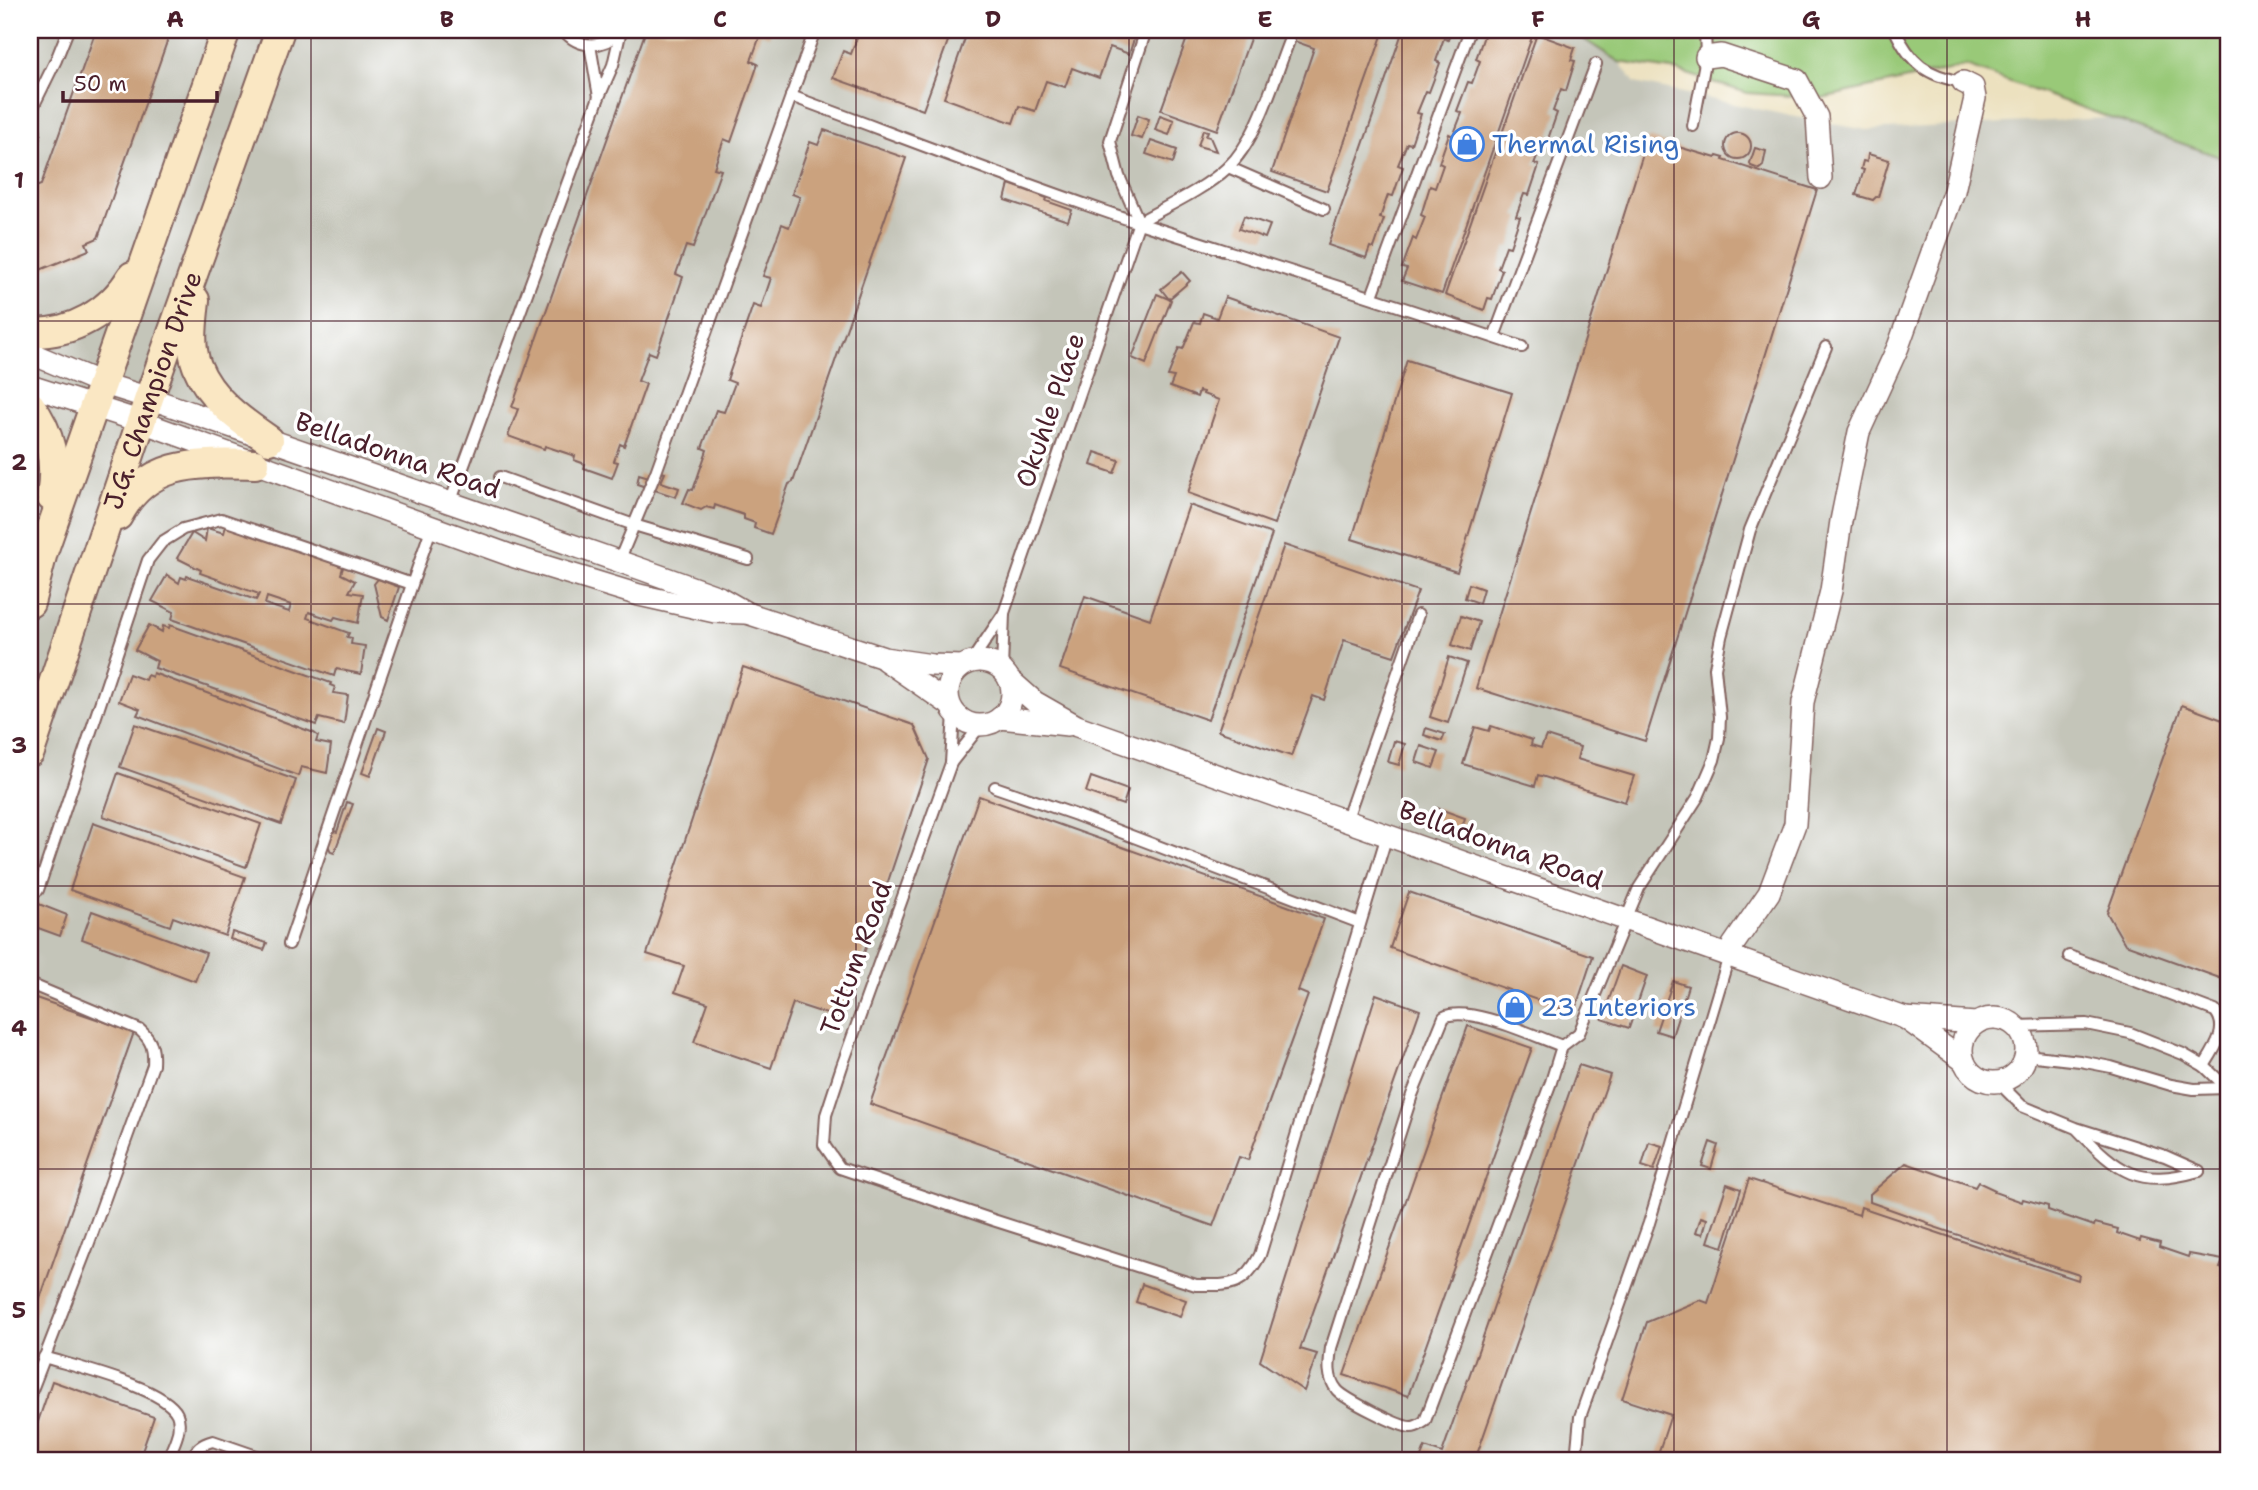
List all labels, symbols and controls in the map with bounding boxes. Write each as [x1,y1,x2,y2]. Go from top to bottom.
text: A [166,4,184,34]
text: B [440,4,454,34]
text: C [713,4,727,34]
text: D [985,4,1001,34]
text: E [1257,4,1273,34]
text: F [1531,4,1545,34]
text: G [1802,4,1821,34]
text: H [2075,4,2091,34]
scale bar [63,60,217,104]
text: 50 m [74,70,127,98]
shop icon: Thermal Rising [1448,125,1486,163]
place label: Thermal Rising [1492,126,1679,161]
text: 1 [14,165,24,195]
street label: J.G. Champion Drive [95,266,210,514]
street label: Okuhle Place [1007,328,1092,492]
street label: Belladonna Road [291,403,506,506]
text: 2 [11,447,27,477]
text: 3 [11,730,27,760]
street label: Belladonna Road [1394,791,1608,898]
street label: Tottum Road [811,876,900,1040]
shop icon: 23 Interiors [1496,988,1534,1026]
place label: 23 Interiors [1540,989,1696,1024]
text: 4 [11,1013,27,1043]
text: 5 [12,1295,26,1325]

